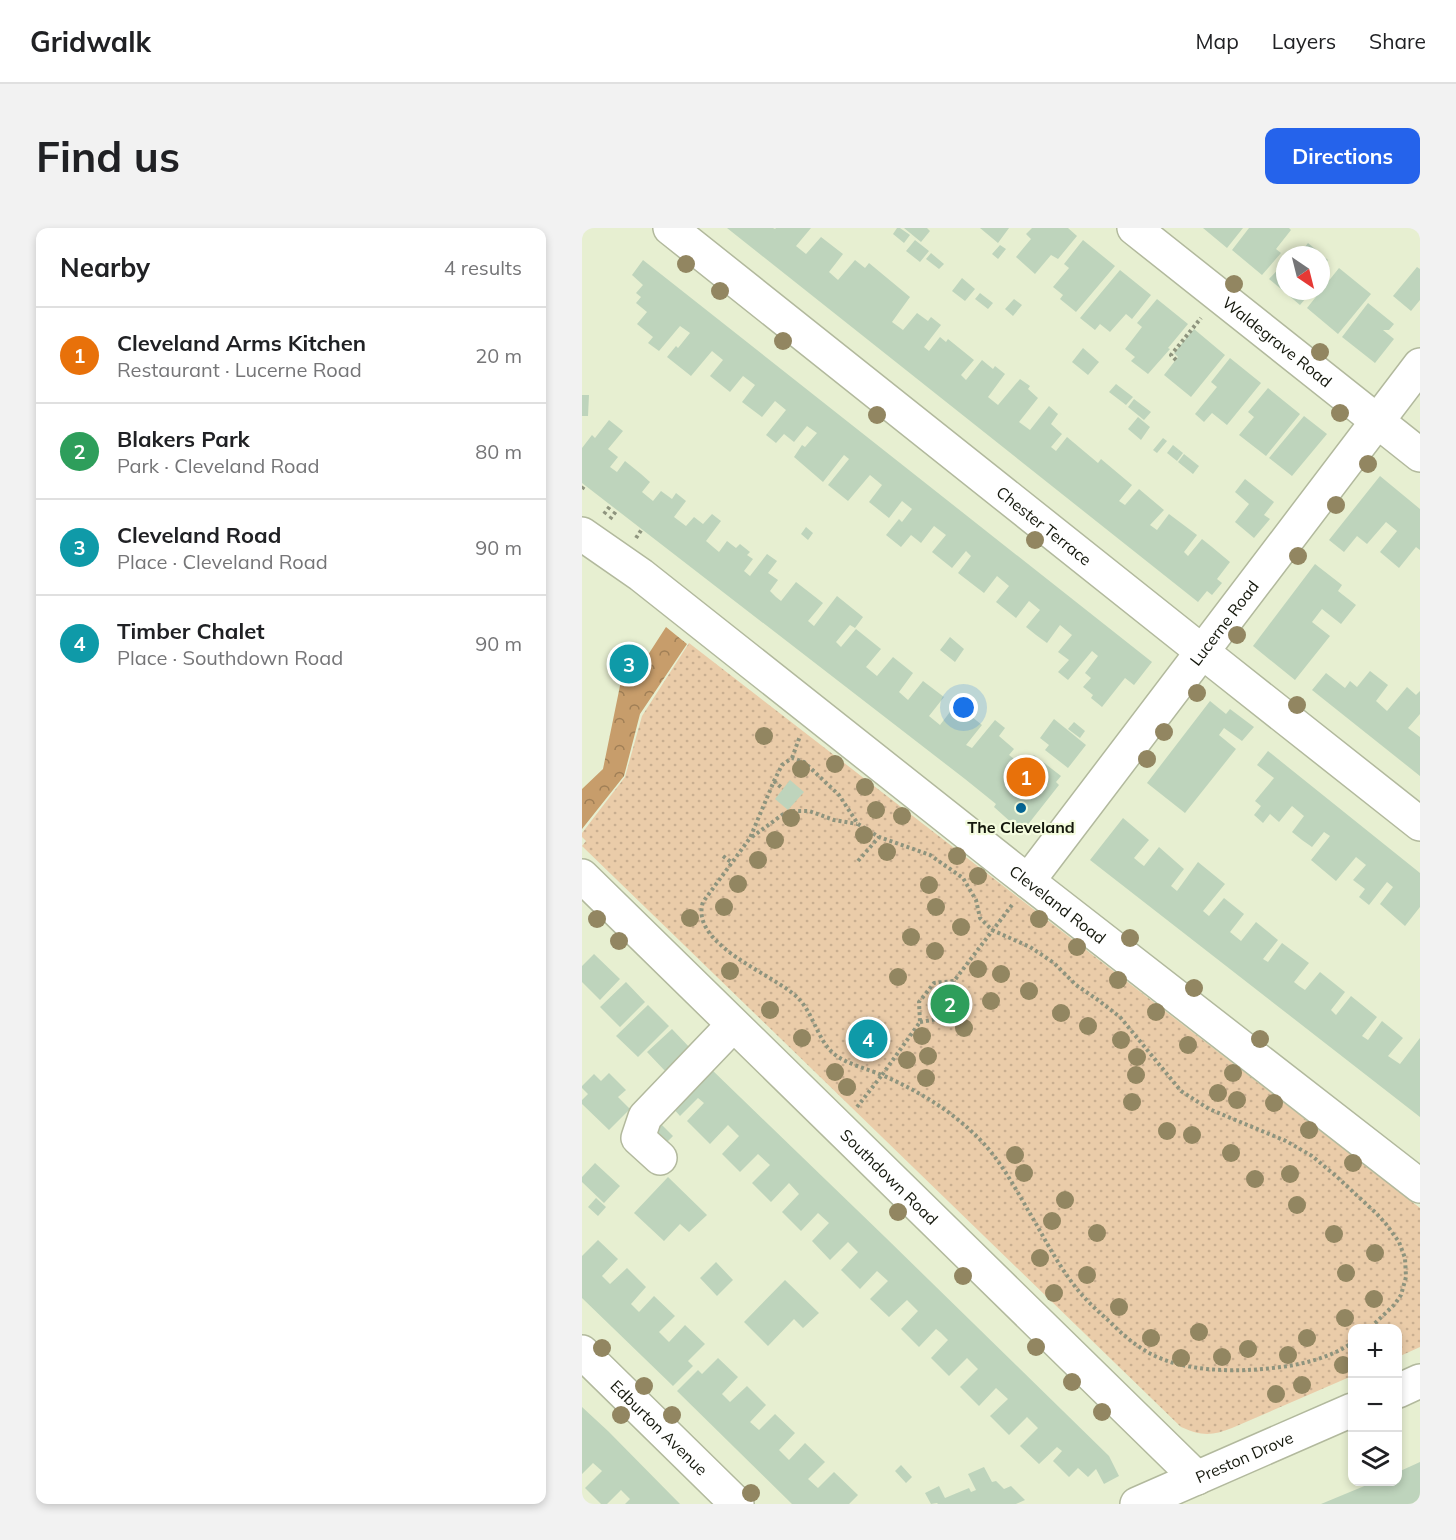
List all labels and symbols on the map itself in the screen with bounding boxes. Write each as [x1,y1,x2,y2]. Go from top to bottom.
north arrow [1276,246,1330,300]
street label: Waldegrave Road [1219,292,1336,391]
street label: Chester Terrace [992,482,1096,570]
street label: Lucerne Road [1185,576,1263,670]
pin: 3 [610,642,648,686]
your location [949,693,978,722]
pin: 1 [1006,754,1046,800]
marker: The Cleveland [1014,801,1028,815]
place label: The Cleveland [967,817,1075,837]
street label: Cleveland Road [1006,861,1110,948]
pin: 2 [930,982,970,1026]
pin: 4 [848,1016,888,1062]
street label: Southdown Road [836,1125,942,1229]
street label: Edburton Avenue [606,1376,712,1480]
street label: Preston Drove [1192,1427,1296,1487]

